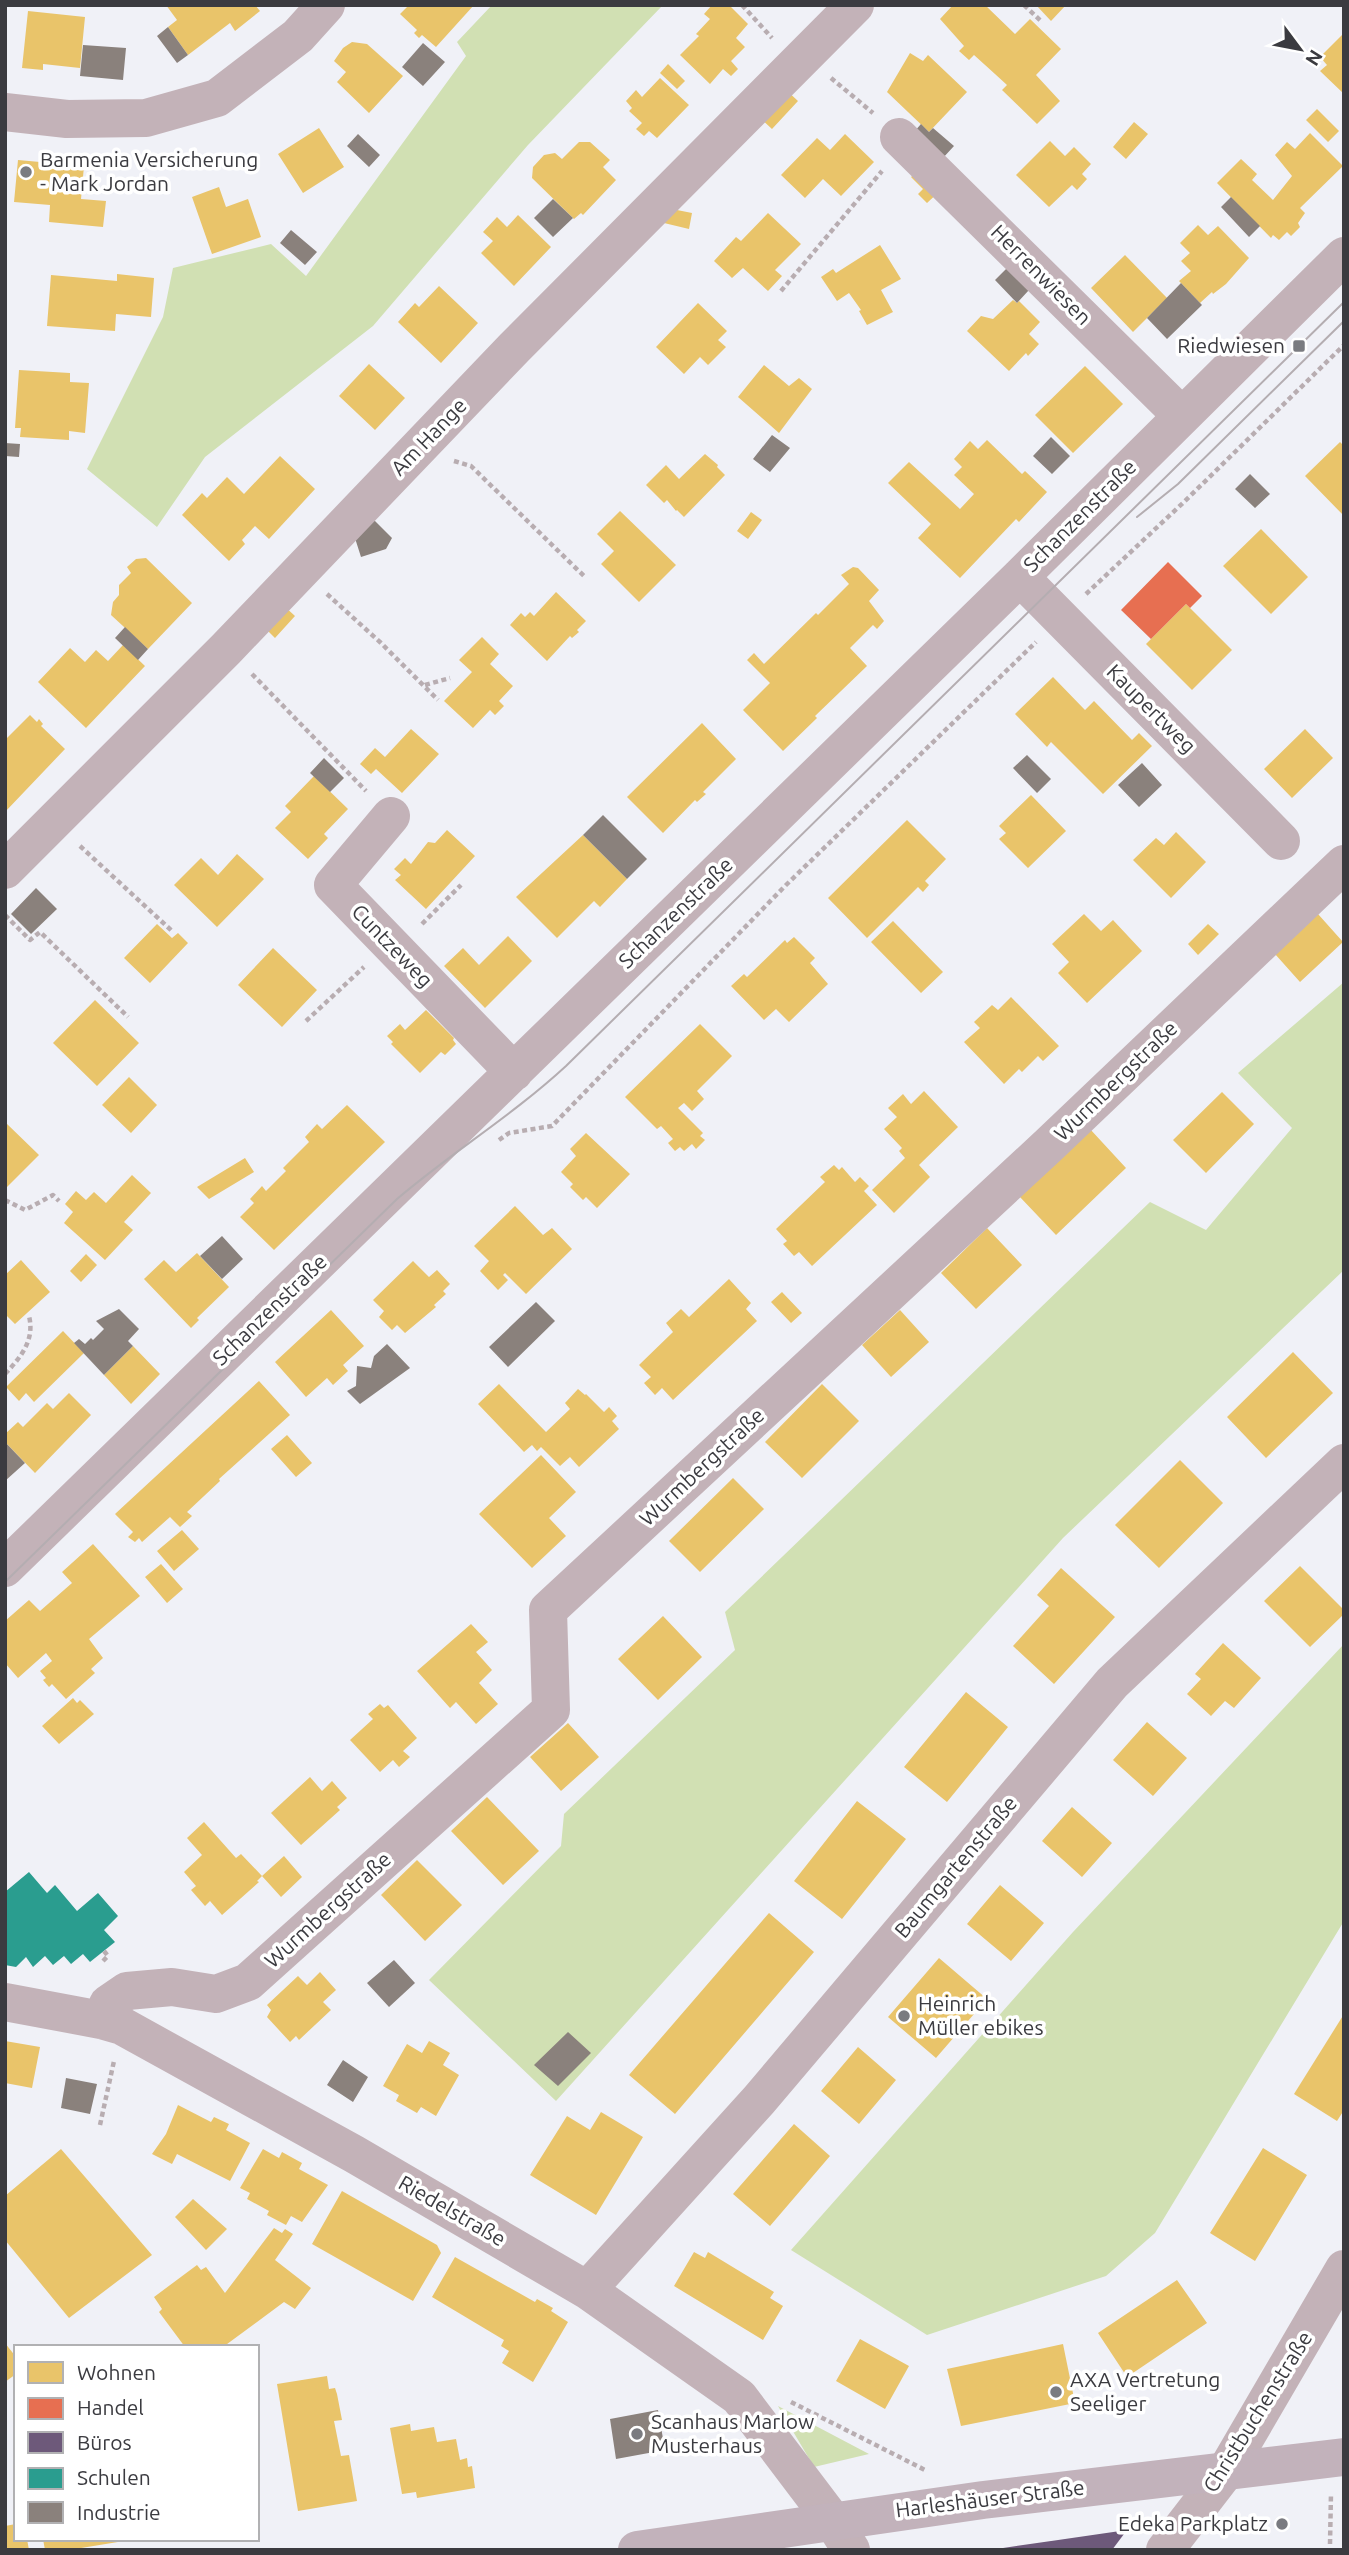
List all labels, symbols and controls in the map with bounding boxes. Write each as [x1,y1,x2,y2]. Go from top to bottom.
north arrow [1265,14,1335,84]
text: N [1301,46,1328,70]
place label: Barmenia Versicherung - Mark Jordan [40,147,258,195]
marker: Barmenia Versicherung - Mark Jordan [18,164,34,180]
street label: Herrenwiesen [987,219,1097,329]
place label: Riedwiesen [1177,333,1285,357]
marker: Riedwiesen [1291,338,1307,354]
street label: Am Hange [386,393,471,480]
street label: Schanzenstraße [1018,454,1140,576]
street label: Kaupertweg [1102,659,1201,758]
street label: Schanzenstraße [613,852,737,973]
street label: Cuntzeweg [347,899,438,992]
street label: Wurmbergstraße [1049,1016,1182,1145]
street label: Schanzenstraße [207,1249,331,1370]
street label: Wurmbergstraße [634,1402,769,1530]
street label: Baumgartenstraße [889,1791,1021,1942]
street label: Wurmbergstraße [259,1846,395,1972]
place label: Heinrich Müller ebikes [918,1991,1044,2039]
marker: Heinrich Müller ebikes [896,2008,912,2024]
street label: Riedelstraße [395,2170,510,2250]
street label: Christbuchenstraße [1198,2327,1316,2496]
legend [14,2345,259,2541]
text: Wohnen [77,2360,156,2384]
place label: AXA Vertretung Seeliger [1070,2367,1220,2415]
marker: AXA Vertretung Seeliger [1048,2384,1064,2400]
text: Handel [77,2395,144,2419]
place label: Scanhaus Marlow Musterhaus [651,2409,814,2457]
marker: Scanhaus Marlow Musterhaus [629,2426,645,2442]
text: Büros [77,2430,132,2454]
text: Schulen [77,2465,151,2489]
street label: Harleshäuser Straße [894,2475,1086,2522]
text: Industrie [77,2500,161,2524]
place label: Edeka Parkplatz [1118,2511,1268,2535]
marker: Edeka Parkplatz [1274,2516,1290,2532]

